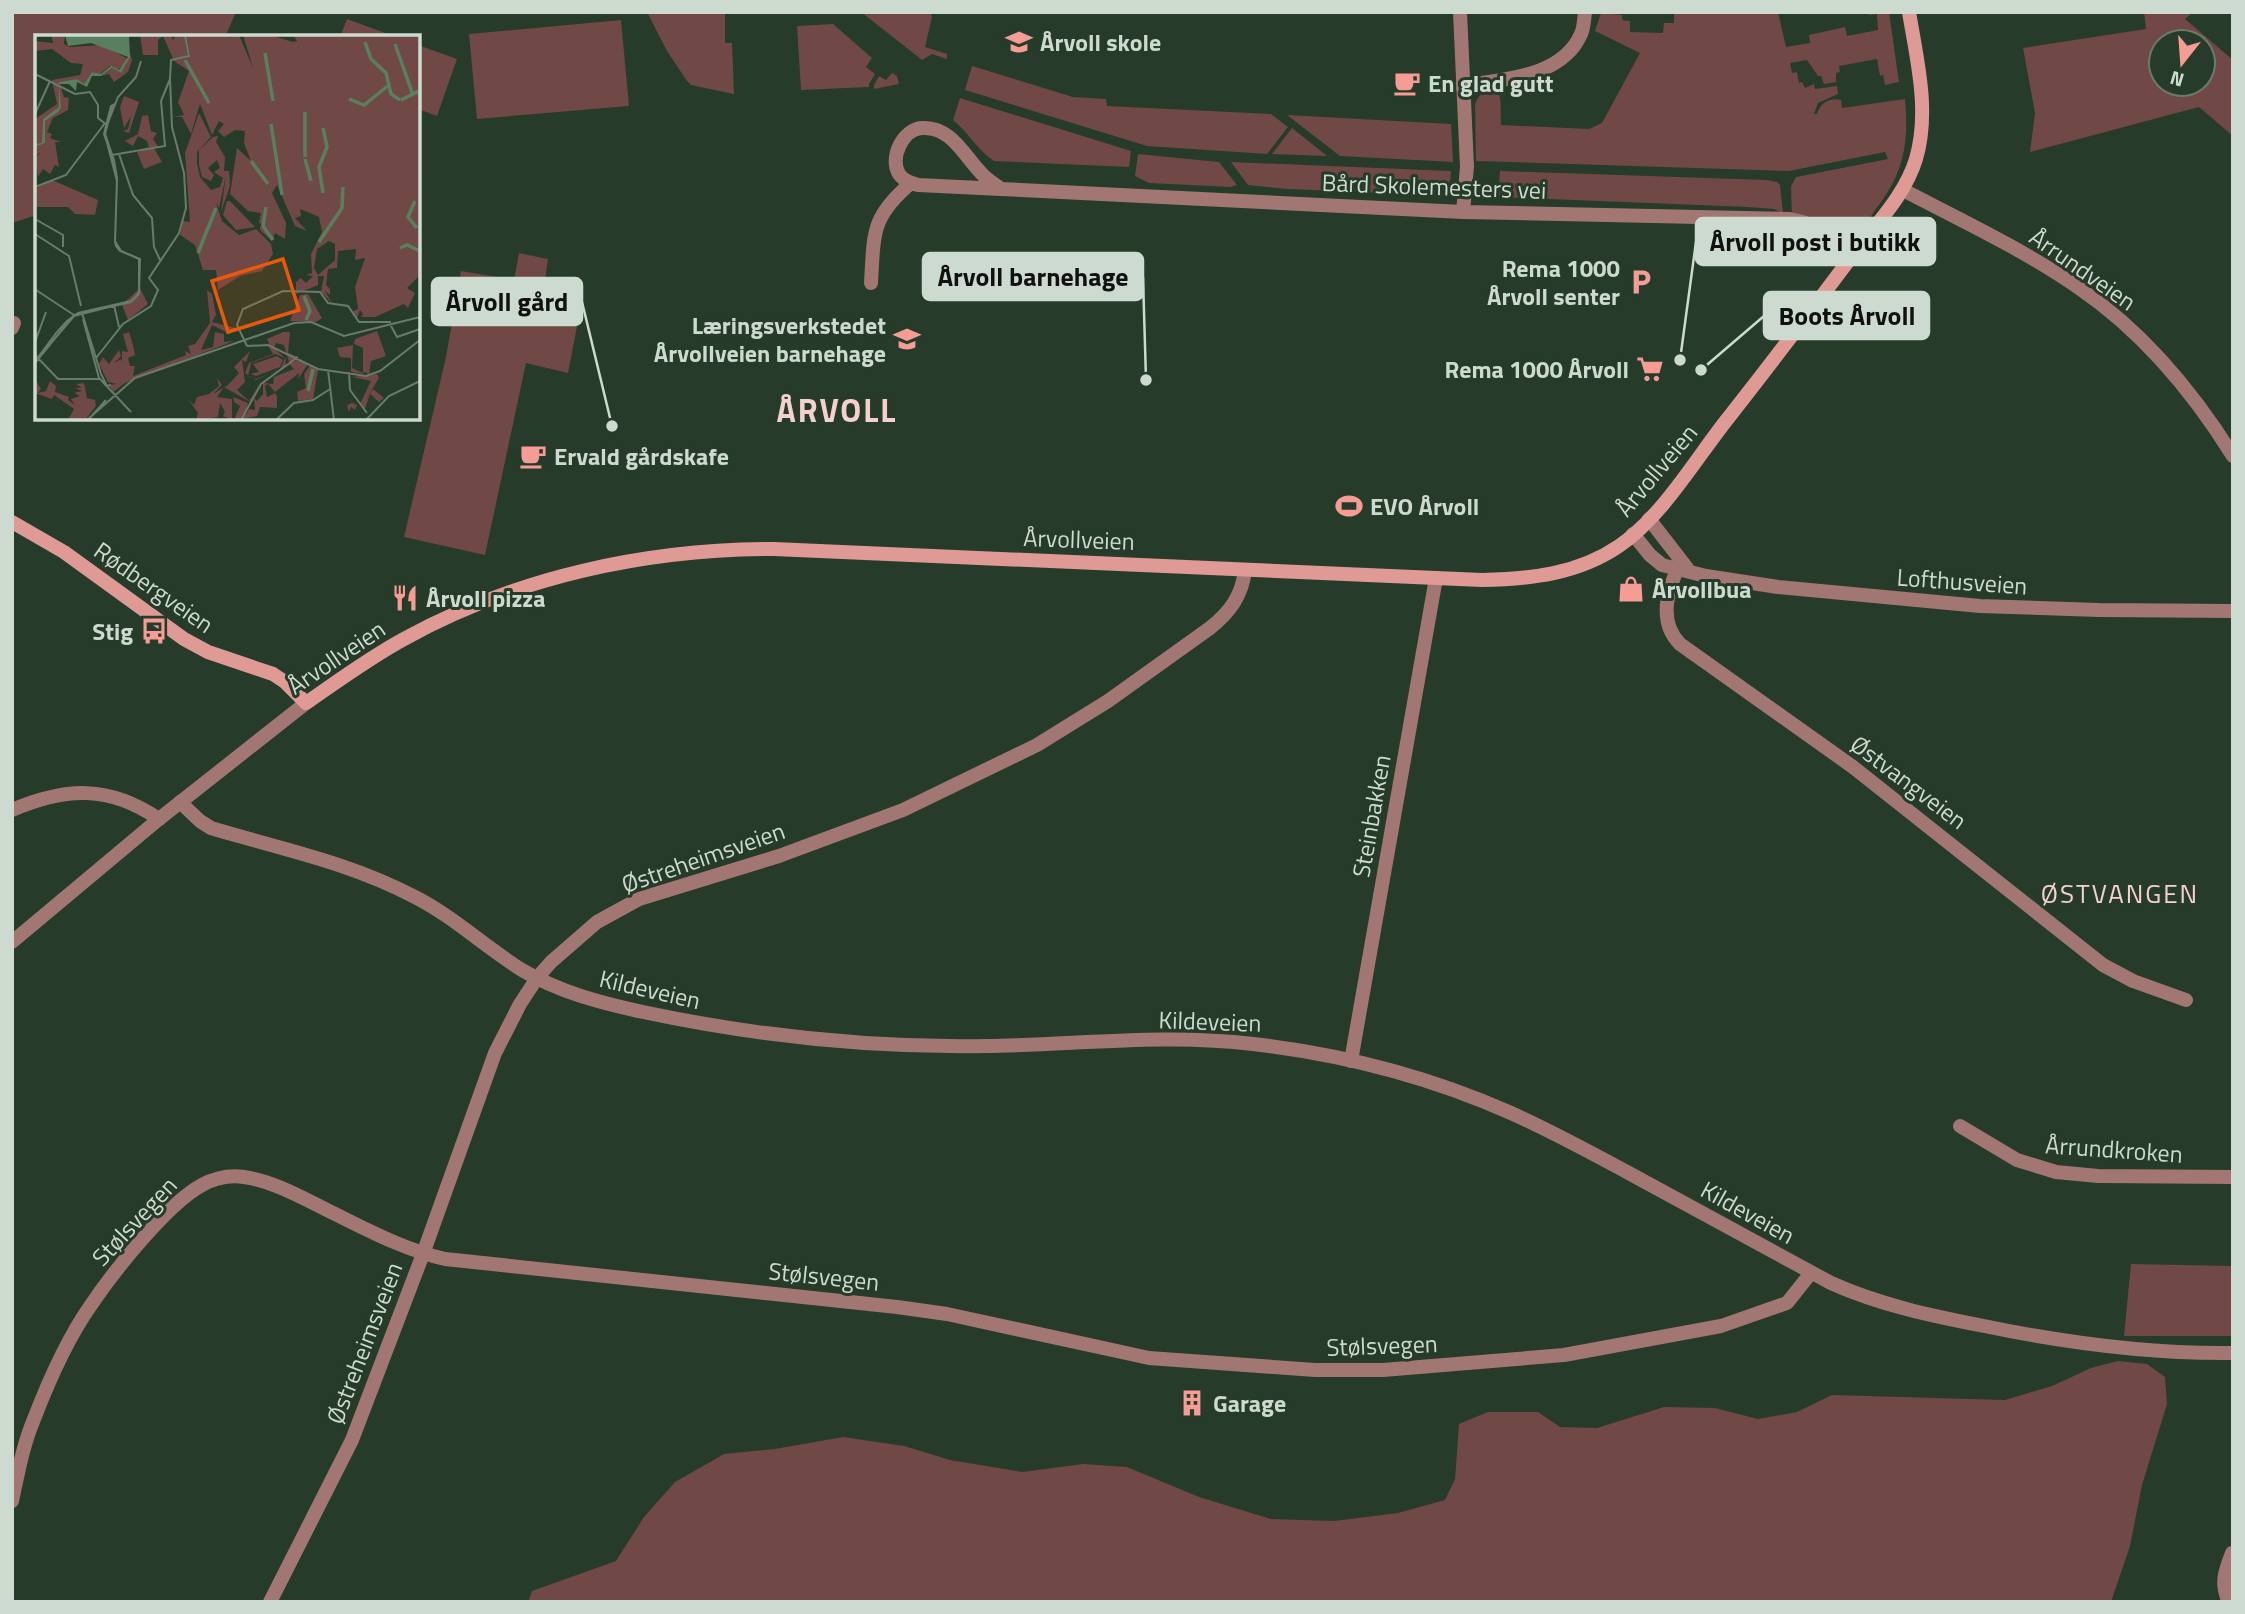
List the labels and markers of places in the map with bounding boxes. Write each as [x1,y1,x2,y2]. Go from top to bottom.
place label: Årvoll skole [1040,24,1161,60]
school or university icon: Årvoll skole [1004,27,1034,57]
place label: En glad gutt [1428,65,1554,101]
cafe icon: En glad gutt [1392,68,1422,98]
callout: Årvoll post i butikk [1696,218,1935,265]
place label: Rema 1000 Årvoll senter [1487,250,1620,314]
callout: Årvoll barnehage [923,253,1143,300]
parking icon: Rema 1000 Årvoll senter [1626,267,1656,297]
callout: Årvoll gård [432,278,582,325]
callout: Boots Årvoll [1764,292,1929,339]
place label: Læringsverkstedet Årvollveien barnehage [654,307,886,371]
school or university icon: Læringsverkstedet Årvollveien barnehage [892,324,922,354]
place label: Rema 1000 Årvoll [1444,351,1629,387]
supermarket icon: Rema 1000 Årvoll [1635,354,1665,384]
place label: Ervald gårdskafe [554,438,729,474]
cafe icon: Ervald gårdskafe [518,441,548,471]
place label: EVO Årvoll [1370,488,1479,524]
sports icon: EVO Årvoll [1334,491,1364,521]
place label: Årvollbua [1652,571,1751,607]
shop icon: Årvollbua [1616,574,1646,604]
place label: Årvoll pizza [426,580,545,616]
restaurant icon: Årvoll pizza [390,583,420,613]
place label: Stig [92,613,133,649]
bus stop icon: Stig [139,616,169,646]
place label: Garage [1213,1385,1286,1421]
building icon: Garage [1177,1388,1207,1418]

